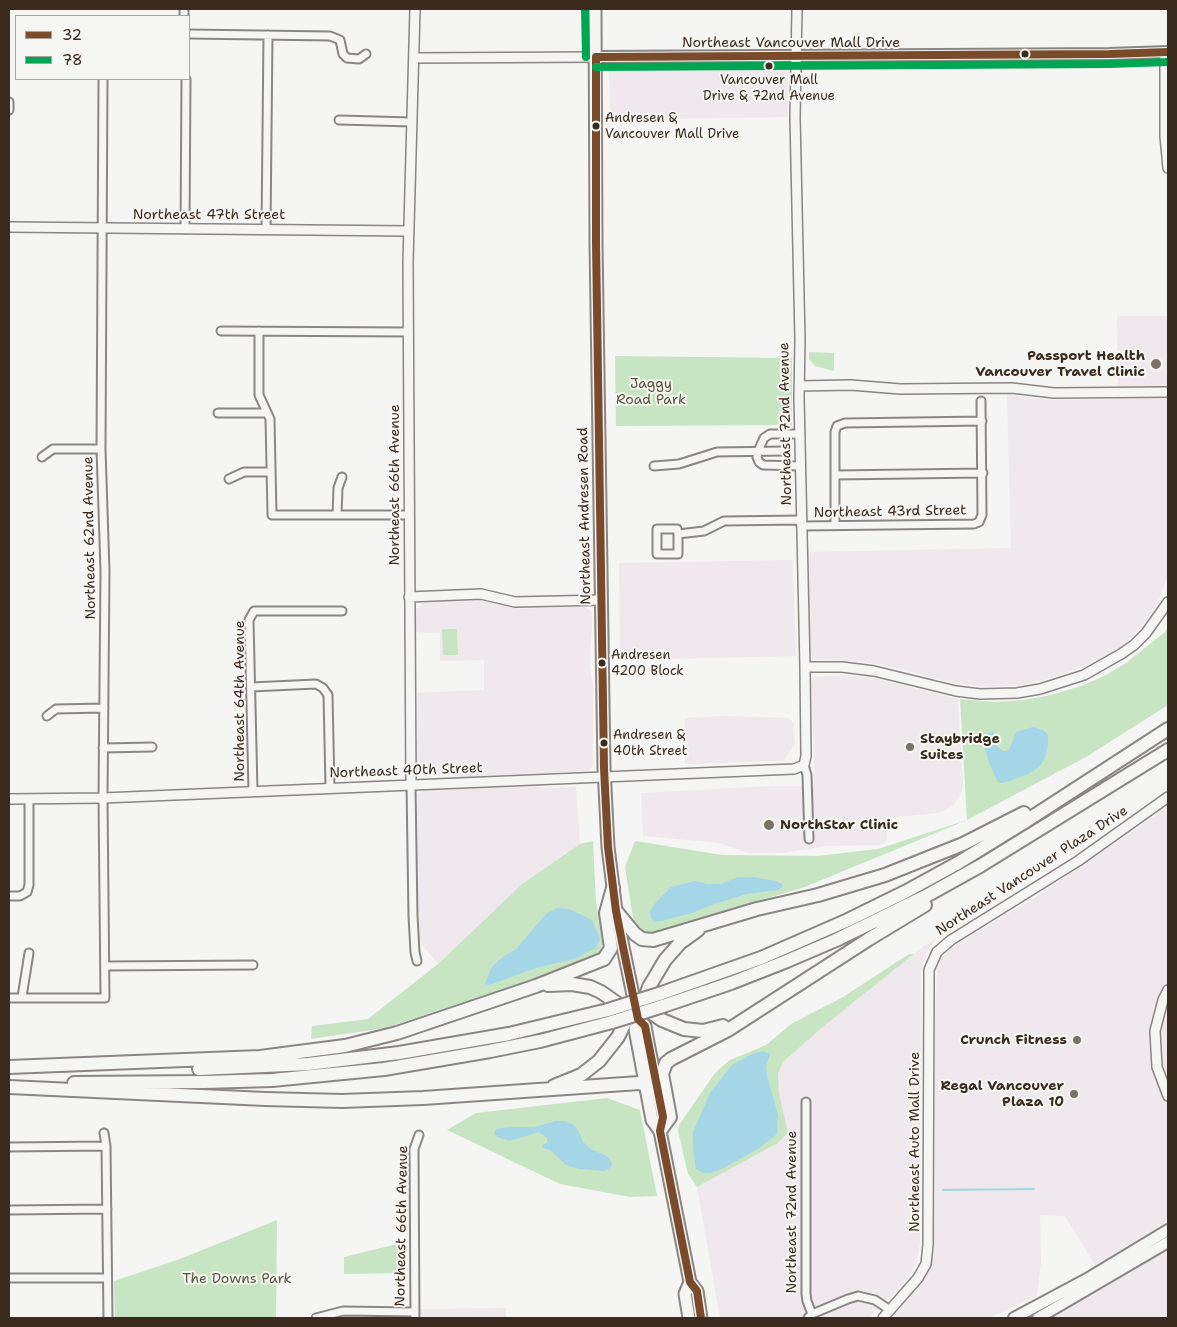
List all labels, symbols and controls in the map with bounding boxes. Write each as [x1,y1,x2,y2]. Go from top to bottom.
legend [15,15,190,80]
text: 32 [62,25,82,45]
street label: Northeast Vancouver Mall Drive [682,35,900,51]
unlabelled marker [1020,49,1030,59]
text: 78 [62,50,82,70]
marker: Vancouver Mall Drive & 72nd Avenue [764,61,774,71]
place label: Vancouver Mall Drive & 72nd Avenue [703,73,835,104]
place label: Andresen & Vancouver Mall Drive [605,111,739,142]
marker: Andresen & Vancouver Mall Drive [591,121,601,131]
street label: Northeast 47th Street [133,207,285,223]
street label: Northeast 72nd Avenue [776,342,796,506]
place label: Passport Health Vancouver Travel Clinic [976,348,1145,381]
marker: Passport Health Vancouver Travel Clinic [1149,357,1163,371]
park label: Jaggy Road Park [616,376,686,408]
street label: Northeast 66th Avenue [387,404,403,566]
street label: Northeast Andresen Road [575,427,595,605]
street label: Northeast 62nd Avenue [80,456,100,620]
street label: Northeast 43rd Street [814,502,966,522]
street label: Northeast 64th Avenue [232,620,248,782]
place label: Andresen 4200 Block [611,648,684,679]
marker: Andresen 4200 Block [597,658,607,668]
place label: Andresen & 40th Street [613,728,687,759]
place label: Staybridge Suites [920,731,1000,764]
marker: Andresen & 40th Street [599,738,609,748]
marker: Staybridge Suites [904,741,916,753]
street label: Northeast 40th Street [329,760,483,782]
street label: Northeast Vancouver Plaza Drive [933,803,1131,939]
place label: NorthStar Clinic [780,817,898,833]
marker: NorthStar Clinic [762,818,776,832]
place label: Crunch Fitness [960,1032,1067,1048]
marker: Crunch Fitness [1071,1034,1083,1046]
street label: Northeast Auto Mall Drive [907,1052,923,1232]
place label: Regal Vancouver Plaza 10 [941,1078,1064,1110]
marker: Regal Vancouver Plaza 10 [1068,1088,1080,1100]
street label: Northeast 72nd Avenue [784,1130,800,1294]
street label: Northeast 66th Avenue [392,1145,412,1307]
park label: The Downs Park [182,1271,292,1287]

